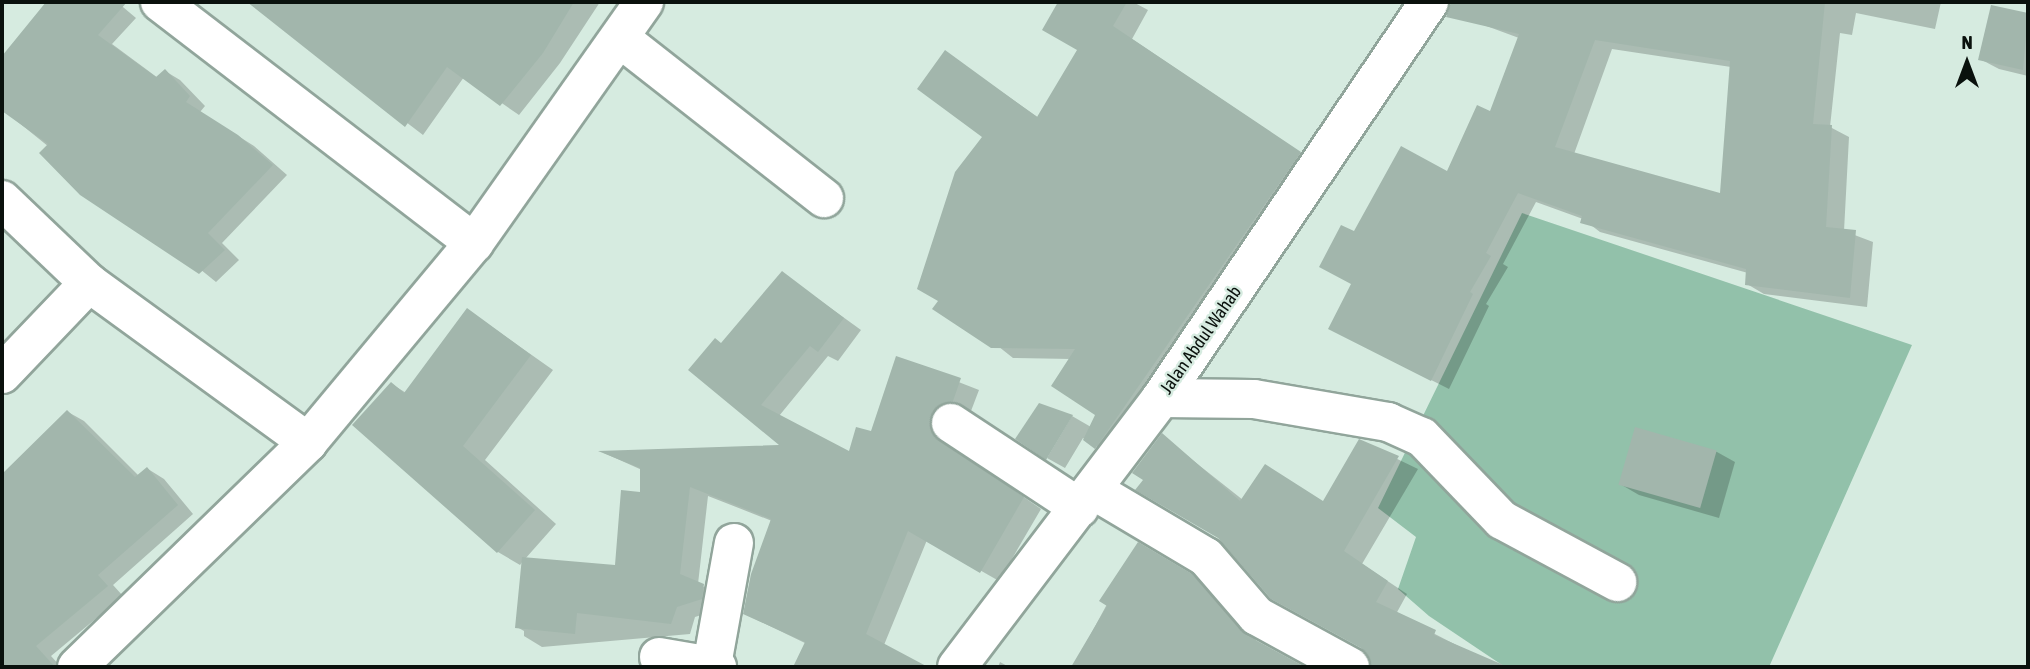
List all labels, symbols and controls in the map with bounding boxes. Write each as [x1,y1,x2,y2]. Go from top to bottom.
north arrow [1932,28,2002,98]
text: N [1961,31,1973,53]
street label: Jalan Abdul Wahab [1156,282,1246,398]

